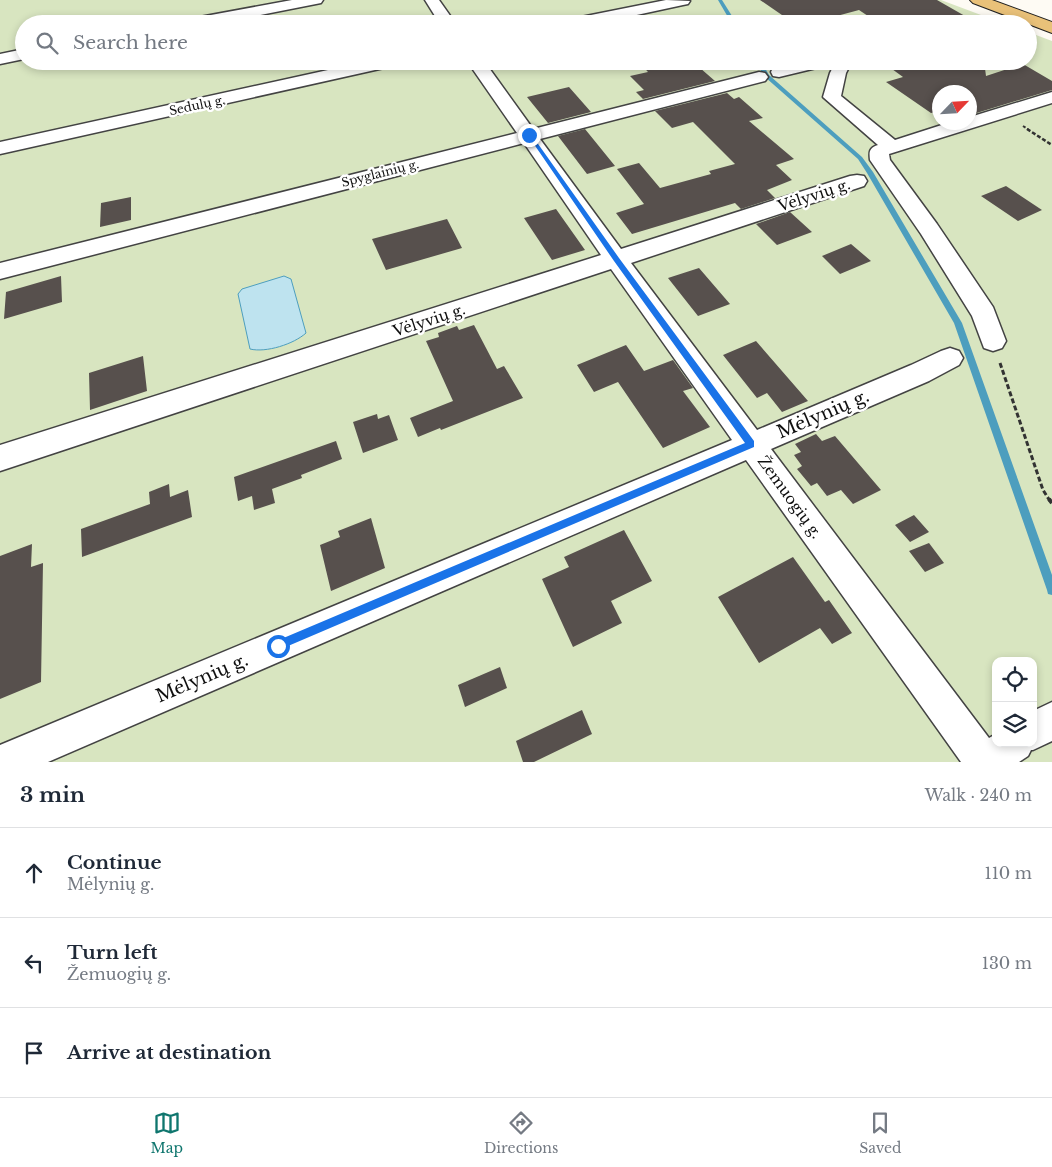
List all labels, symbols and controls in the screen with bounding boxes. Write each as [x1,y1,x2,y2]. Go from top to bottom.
search box [15,15,1037,70]
icon: search [33,29,61,57]
text: Search here [73,31,188,54]
north arrow [932,85,977,130]
street label: Sedulų g. [168,92,226,118]
route end [518,124,541,147]
street label: Spyglainių g. [340,156,420,190]
street label: Vėlyvių g. [774,174,853,216]
street label: Vėlyvių g. [389,299,468,341]
street label: Mėlynių g. [774,385,872,443]
street label: Žemuogių g. [754,452,826,542]
route start [267,635,290,658]
street label: Mėlynių g. [153,649,251,707]
map controls [992,657,1037,747]
button: locate [992,657,1037,702]
button: layers [992,702,1037,747]
text: 3 min [20,782,85,808]
text: Walk · 240 m [925,785,1032,805]
text: Continue [67,851,162,874]
icon: ahead [20,859,48,887]
text: 110 m [985,863,1032,883]
text: Mėlynių g. [67,874,154,894]
text: Turn left [67,941,158,964]
icon: left [20,949,48,977]
text: 130 m [982,953,1032,973]
text: Žemuogių g. [67,964,171,984]
icon: arrive [20,1039,48,1067]
text: Arrive at destination [67,1041,271,1064]
tab: Map [150,1109,183,1157]
tab: Directions [484,1109,558,1157]
tab: Saved [859,1109,902,1157]

